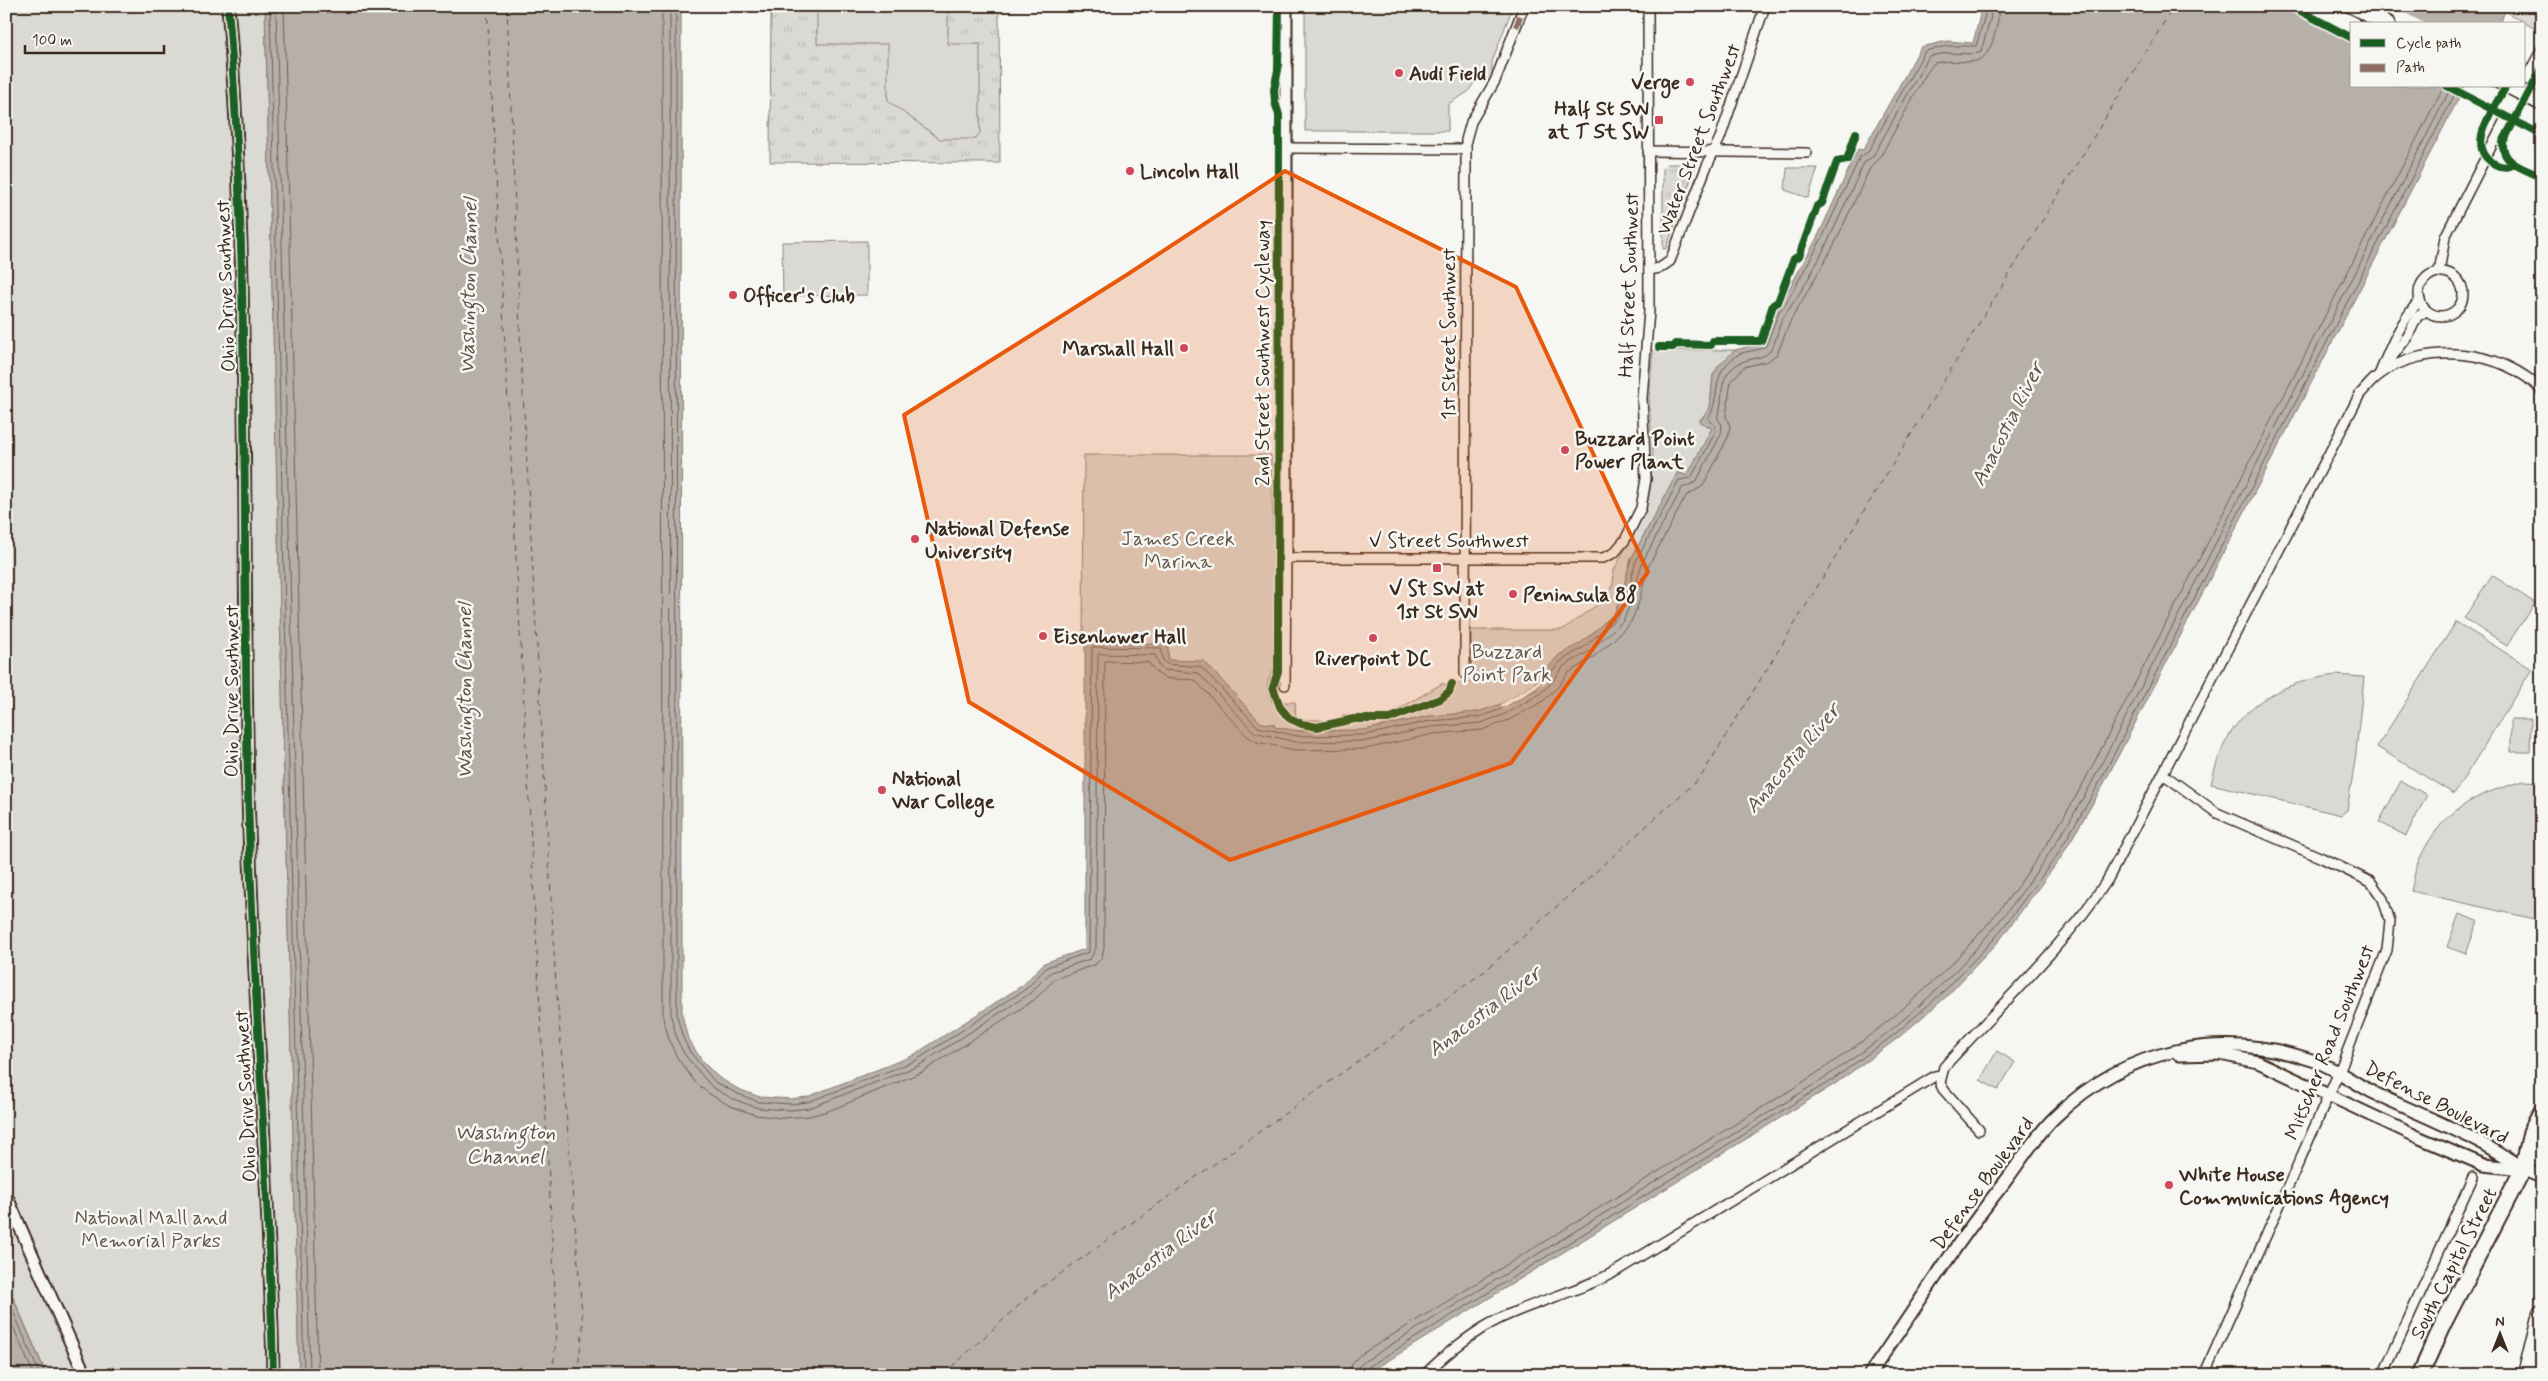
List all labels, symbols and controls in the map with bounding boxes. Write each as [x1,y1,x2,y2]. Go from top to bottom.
scale bar [25,22,164,54]
legend [2350,22,2526,88]
text: 100 m [32,31,72,51]
text: Cycle path [2396,34,2461,54]
street label: Water Street Southwest [1650,40,1748,239]
text: Path [2396,58,2425,78]
place label: Audi Field [1409,61,1486,88]
marker: Audi Field [1393,67,1405,79]
place label: Verge [1631,70,1680,99]
marker: Verge [1684,76,1696,88]
place label: Half St SW at T St SW [1548,96,1649,146]
marker: Half St SW at T St SW [1653,114,1665,126]
place label: Lincoln Hall [1140,159,1239,186]
marker: Lincoln Hall [1124,165,1136,177]
street label: Half Street Southwest [1613,192,1646,378]
water label: Washington Channel [453,195,487,374]
street label: Ohio Drive Southwest [210,199,243,373]
street label: 2nd Street Southwest Cycleway [1250,220,1277,486]
street label: 1st Street Southwest [1436,248,1463,420]
place label: Officer's Club [743,283,855,310]
marker: Officer's Club [727,289,739,301]
place label: Marshall Hall [1062,336,1174,363]
marker: Marshall Hall [1178,342,1190,354]
water label: Anacostia River [1965,355,2052,491]
place label: Buzzard Point Power Plant [1575,426,1695,476]
marker: Buzzard Point Power Plant [1559,444,1571,456]
place label: National Defense University [925,516,1070,566]
park label: James Creek Marina [1121,526,1235,576]
street label: V Street Southwest [1369,528,1529,555]
marker: National Defense University [909,533,921,545]
marker: V St SW at 1st St SW [1431,562,1443,574]
place label: V St SW at 1st St SW [1389,576,1485,626]
place label: Peninsula 88 [1523,582,1637,609]
marker: Peninsula 88 [1507,588,1519,600]
water label: Washington Channel [451,601,481,779]
street label: Ohio Drive Southwest [219,604,246,777]
place label: Eisenhower Hall [1053,624,1186,651]
marker: Eisenhower Hall [1037,630,1049,642]
marker: Riverpoint DC [1367,632,1379,644]
park label: Buzzard Point Park [1463,639,1551,689]
place label: Riverpoint DC [1315,646,1431,673]
water label: Anacostia River [1739,695,1849,819]
place label: National War College [891,766,995,818]
marker: National War College [876,784,888,796]
street label: Mitscher Road Southwest [2279,941,2382,1144]
water label: Anacostia River [1422,958,1549,1064]
street label: Ohio Drive Southwest [228,1009,265,1183]
street label: Defense Boulevard [2359,1055,2513,1151]
street label: Defense Boulevard [1926,1112,2041,1256]
water label: Washington Channel [455,1119,555,1171]
place label: White House Communications Agency [2178,1162,2389,1214]
marker: White House Communications Agency [2163,1179,2175,1191]
street label: South Capitol Street [2404,1183,2504,1344]
water label: Anacostia River [1098,1201,1225,1307]
park label: National Mall and Memorial Parks [74,1205,228,1255]
north arrow [2476,1308,2526,1358]
text: N [2495,1313,2505,1331]

